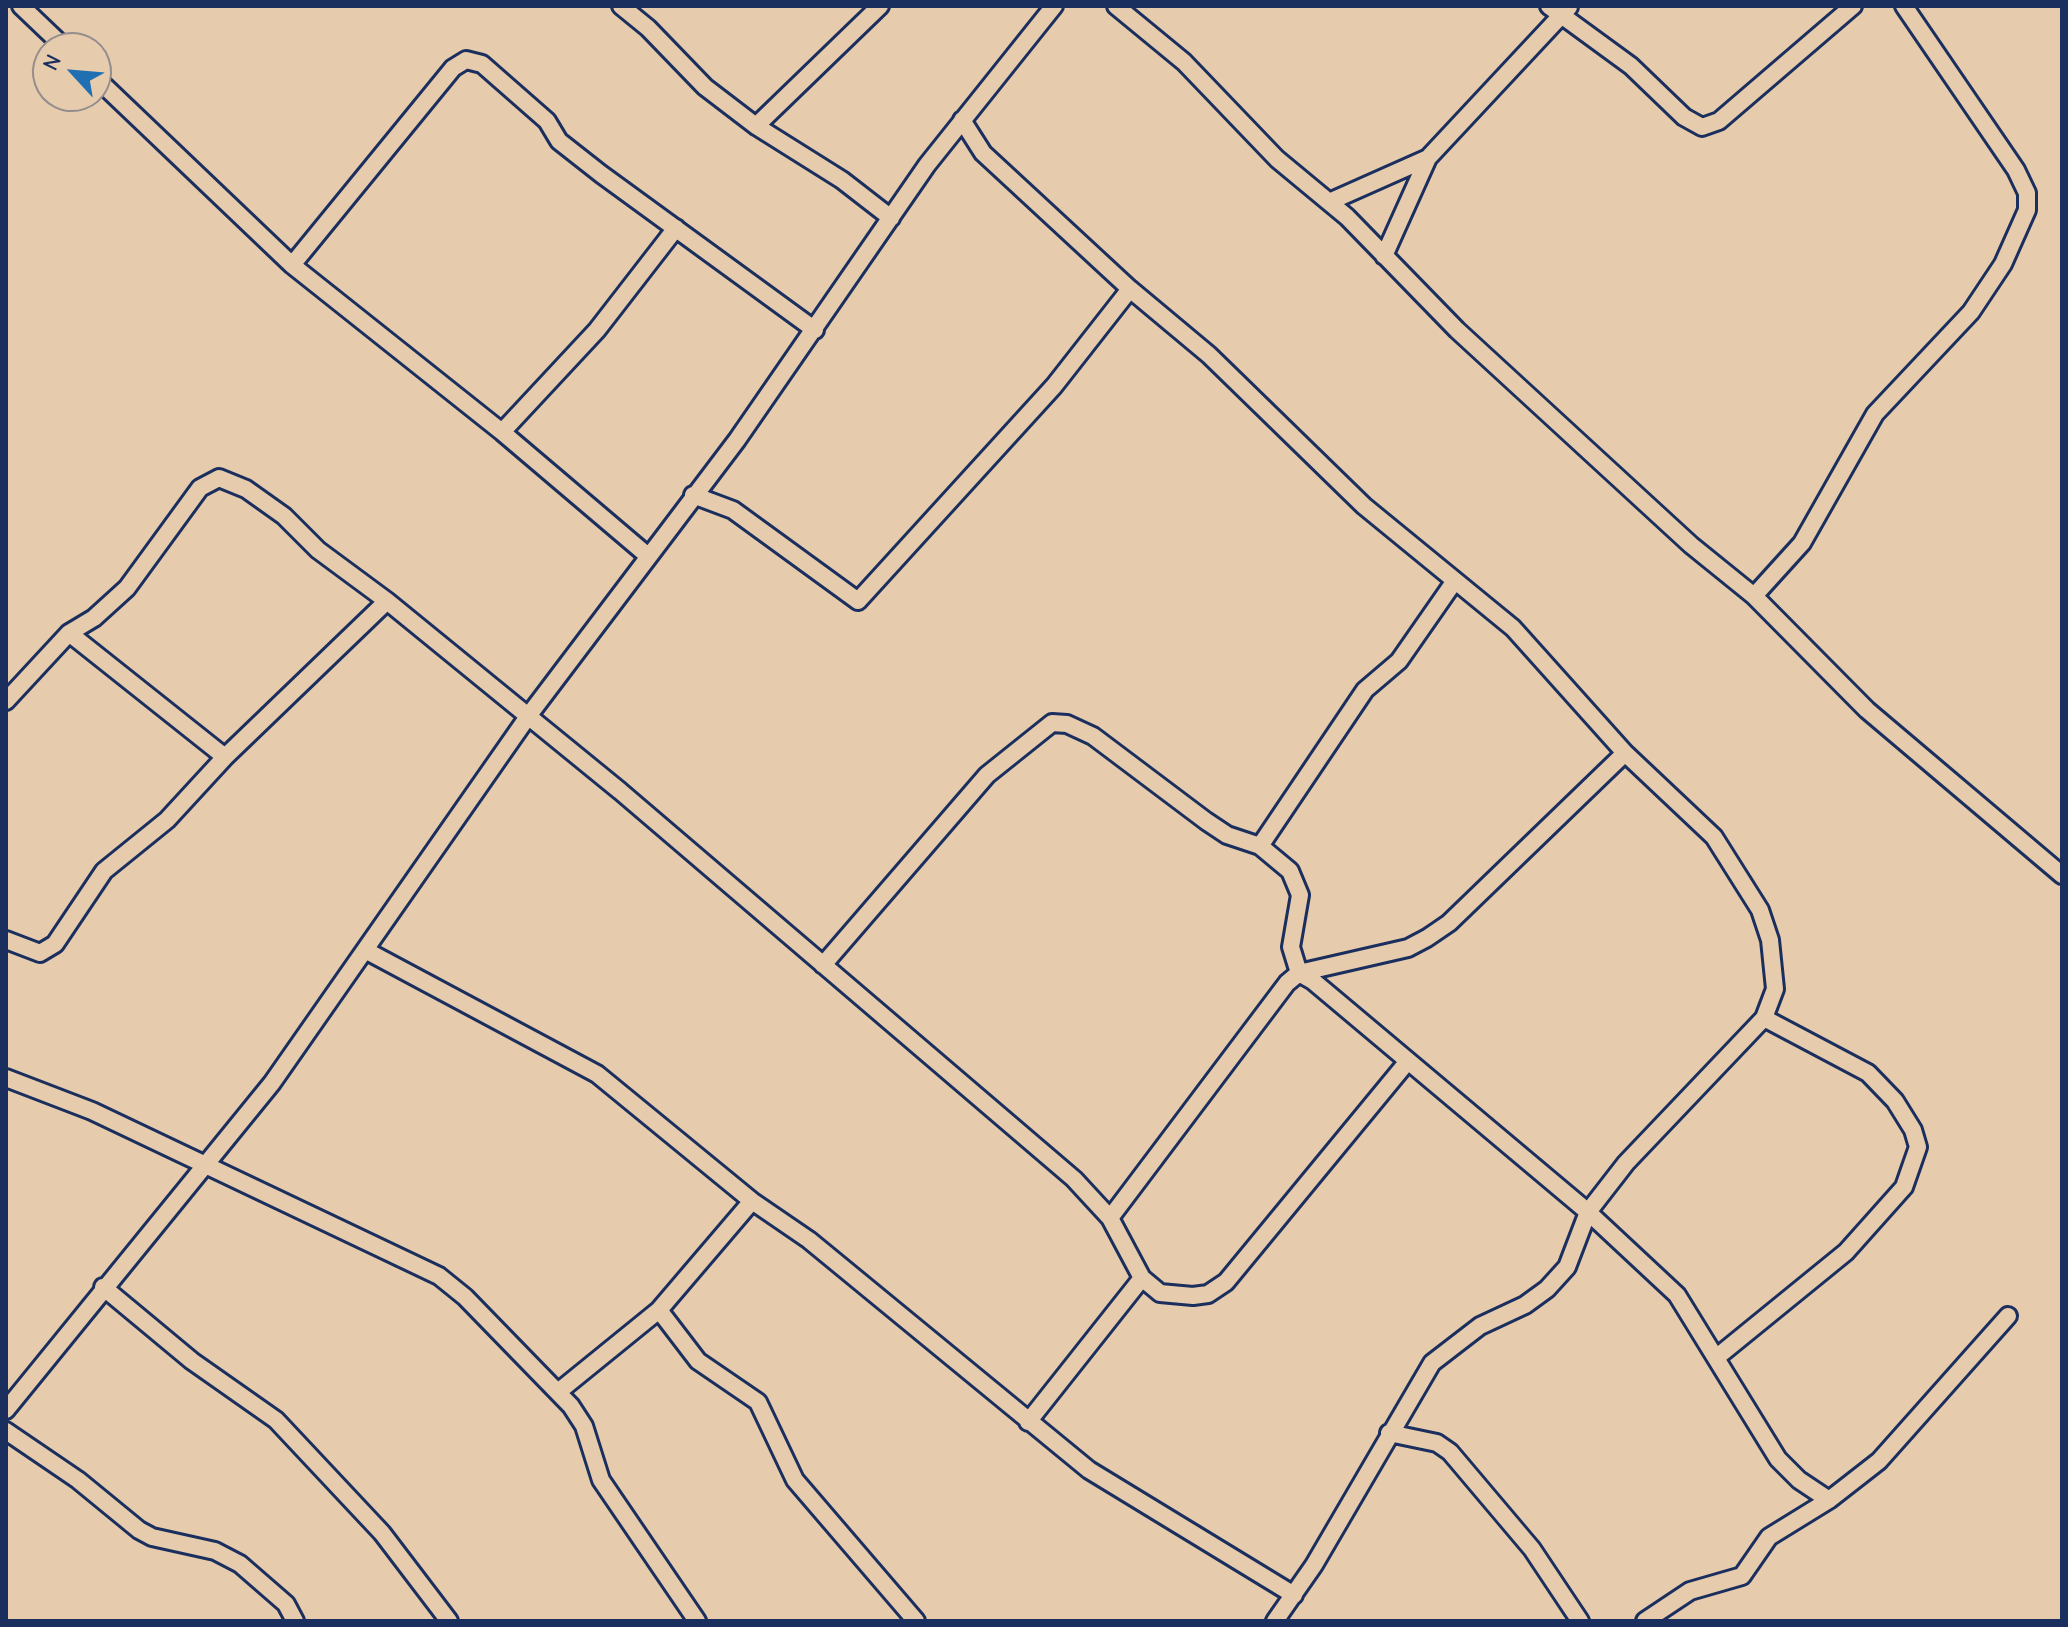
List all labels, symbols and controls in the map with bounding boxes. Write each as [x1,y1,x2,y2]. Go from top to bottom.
north arrow [32,32,112,112]
text: N [37,50,67,75]

